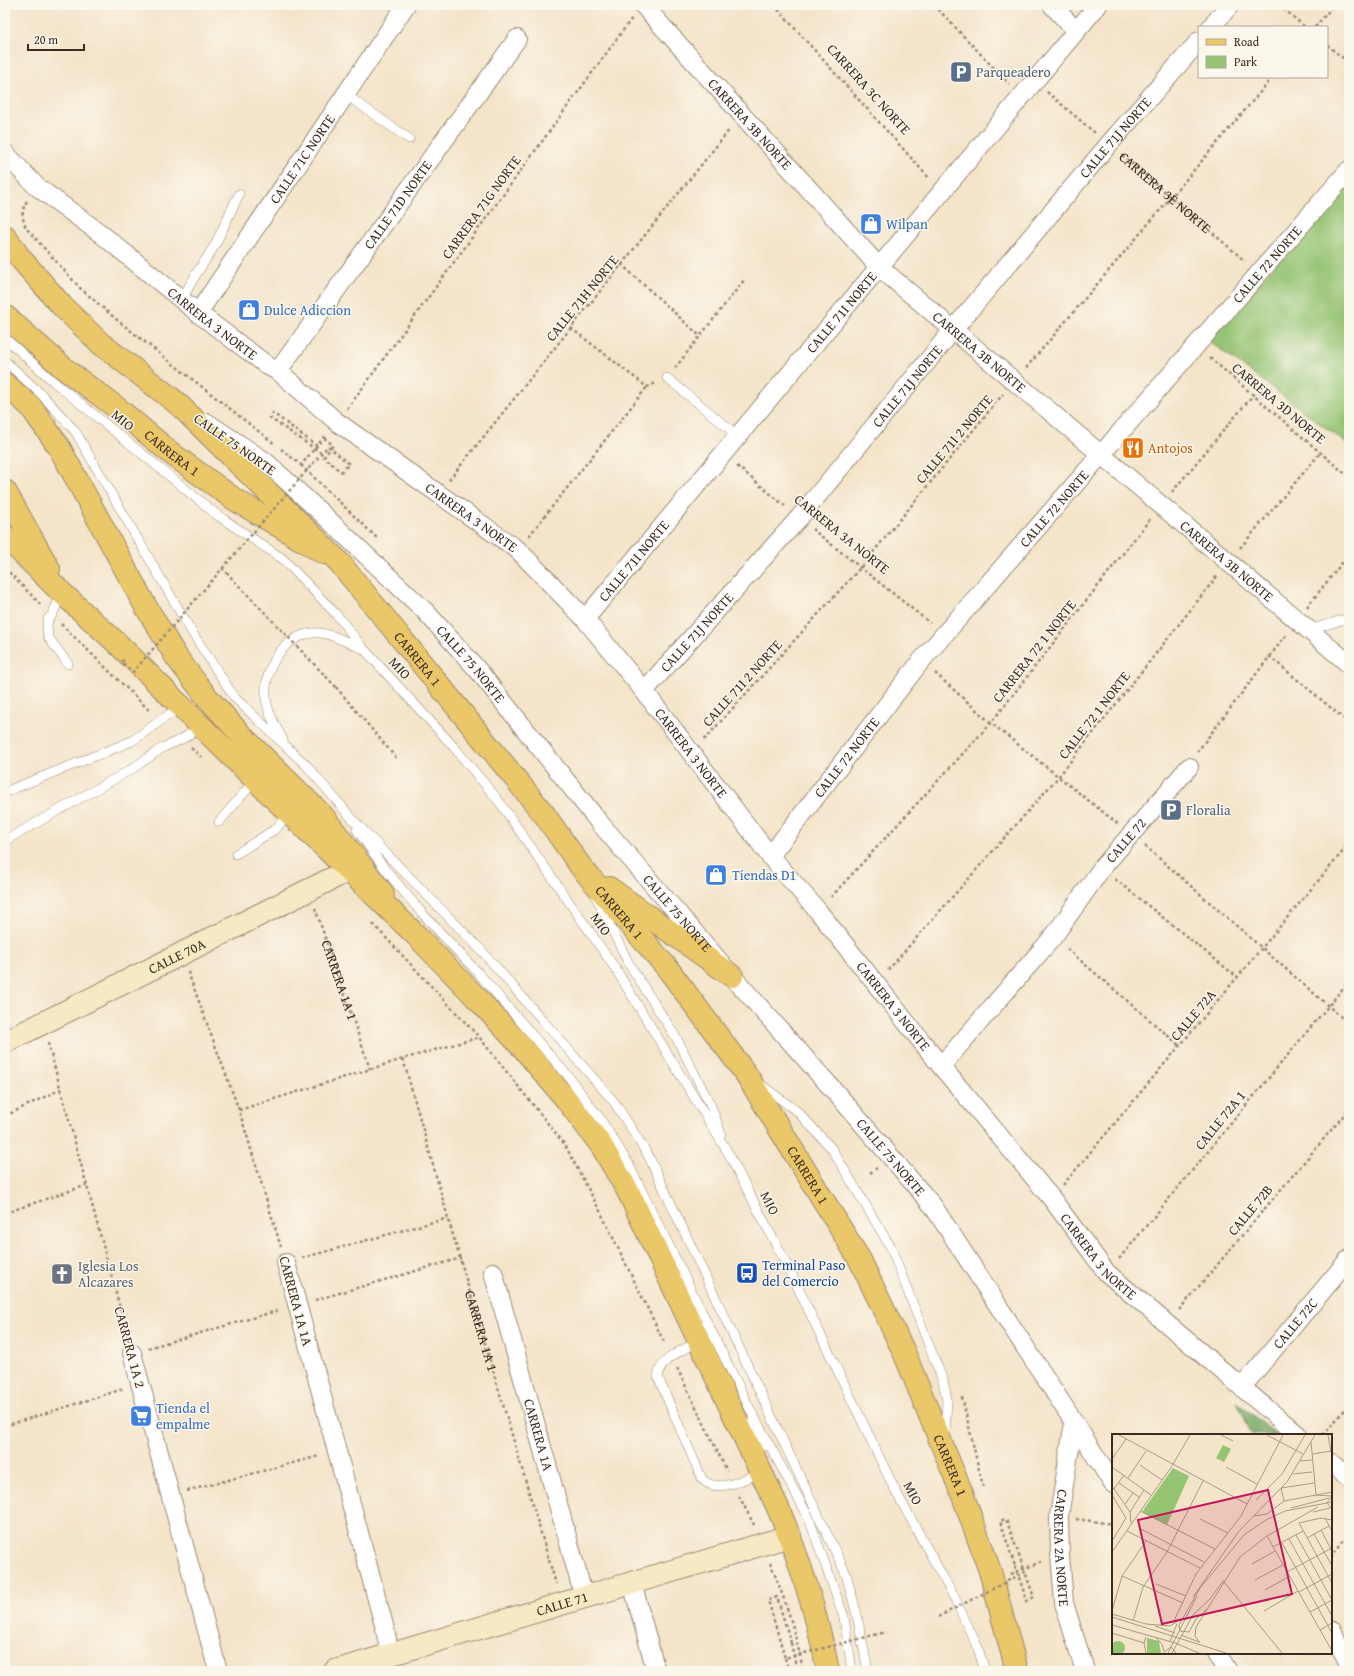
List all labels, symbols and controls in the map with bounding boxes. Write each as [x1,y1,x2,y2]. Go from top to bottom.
scale bar [28,26,84,52]
legend [1198,26,1328,78]
text: 20 m [34,31,58,48]
text: Road [1234,33,1260,50]
street label: CARRERA 3C NORTE [823,39,915,139]
text: Park [1234,53,1258,70]
parking icon: Parqueadero [948,59,974,85]
place label: Parqueadero [976,62,1051,82]
street label: CARRERA 3B NORTE [704,74,797,174]
street label: CALLE 71J NORTE [1075,93,1156,182]
street label: CALLE 71C NORTE [265,110,340,208]
street label: CARRERA 3E NORTE [1115,147,1216,238]
street label: CARRERA 71G NORTE [437,151,525,263]
street label: CALLE 71D NORTE [359,156,437,253]
shop icon: Wilpan [858,211,884,237]
place label: Wilpan [886,214,928,234]
street label: CALLE 72 NORTE [1228,221,1306,307]
street label: CALLE 71H NORTE [541,251,623,345]
street label: CALLE 71I NORTE [801,267,881,357]
street label: CARRERA 3 NORTE [163,282,262,365]
shop icon: Dulce Adiccion [236,297,262,323]
place label: Dulce Adiccion [264,300,351,320]
street label: CARRERA 3B NORTE [928,306,1030,397]
street label: CALLE 71J NORTE [867,341,947,431]
street label: CARRERA 3D NORTE [1228,358,1330,448]
street label: CALLE 71I 2 NORTE [911,390,997,488]
street label: MIO [107,405,139,435]
street label: CALLE 75 NORTE [190,408,280,480]
street label: CARRERA 1 [140,425,204,481]
restaurant icon: Antojos [1120,435,1146,461]
place label: Antojos [1148,438,1193,458]
street label: CALLE 72 NORTE [1015,465,1093,551]
street label: CARRERA 3 NORTE [421,478,522,557]
street label: CARRERA 3A NORTE [790,489,894,579]
street label: CALLE 71I NORTE [594,516,674,606]
street label: CARRERA 3B NORTE [1176,516,1278,606]
street label: CALLE 71J NORTE [656,588,738,676]
street label: CARRERA 72 1 NORTE [988,595,1080,707]
street label: CALLE 75 NORTE [432,620,510,707]
street label: CARRERA 1 [389,627,446,691]
street label: CALLE 71I 2 NORTE [698,635,786,731]
street label: MIO [384,652,416,684]
street label: CALLE 72 1 NORTE [1053,667,1135,763]
street label: CARRERA 3 NORTE [650,704,732,802]
street label: CALLE 72 NORTE [809,713,884,801]
parking icon: Floralia [1158,797,1184,823]
place label: Floralia [1186,800,1231,820]
street label: CALLE 72 [1101,814,1151,867]
shop icon: Tiendas D1 [703,862,729,888]
place label: Tiendas D1 [732,865,796,885]
street label: CALLE 75 NORTE [639,870,717,956]
street label: CARRERA 1 [591,881,648,944]
street label: MIO [586,908,616,940]
street label: CALLE 70A [145,933,209,979]
street label: CARRERA 1A 1 [317,937,363,1023]
street label: CARRERA 3 NORTE [852,957,935,1055]
street label: CALLE 72A [1166,985,1221,1045]
street label: CALLE 72A 1 [1190,1086,1250,1154]
street label: CALLE 75 NORTE [852,1114,930,1200]
street label: CARRERA 1 [782,1142,834,1208]
street label: CALLE 72B [1223,1180,1277,1240]
street label: MIO [756,1188,784,1218]
street label: CARRERA 3 NORTE [1056,1209,1141,1304]
street label: CARRERA 1A 1A [274,1254,318,1349]
place label: Terminal Paso del Comercio [762,1255,845,1291]
place label: Iglesia Los Alcazares [78,1256,138,1292]
bus stop icon: Terminal Paso del Comercio [734,1260,760,1286]
church icon: Iglesia Los Alcazares [49,1261,75,1287]
street label: CARRERA 1A 1 [460,1288,503,1374]
street label: CALLE 72C [1268,1293,1323,1353]
street label: CARRERA 1A 2 [110,1304,150,1390]
street label: CARRERA 1A [519,1396,558,1473]
place label: Tienda el empalme [156,1398,211,1434]
supermarket icon: Tienda el empalme [128,1403,154,1429]
street label: CARRERA 1 [929,1431,972,1499]
inset map [1112,1434,1332,1654]
street label: MIO [898,1478,928,1508]
street label: CARRERA 2A NORTE [1049,1488,1074,1607]
street label: CALLE 71 [534,1586,590,1621]

